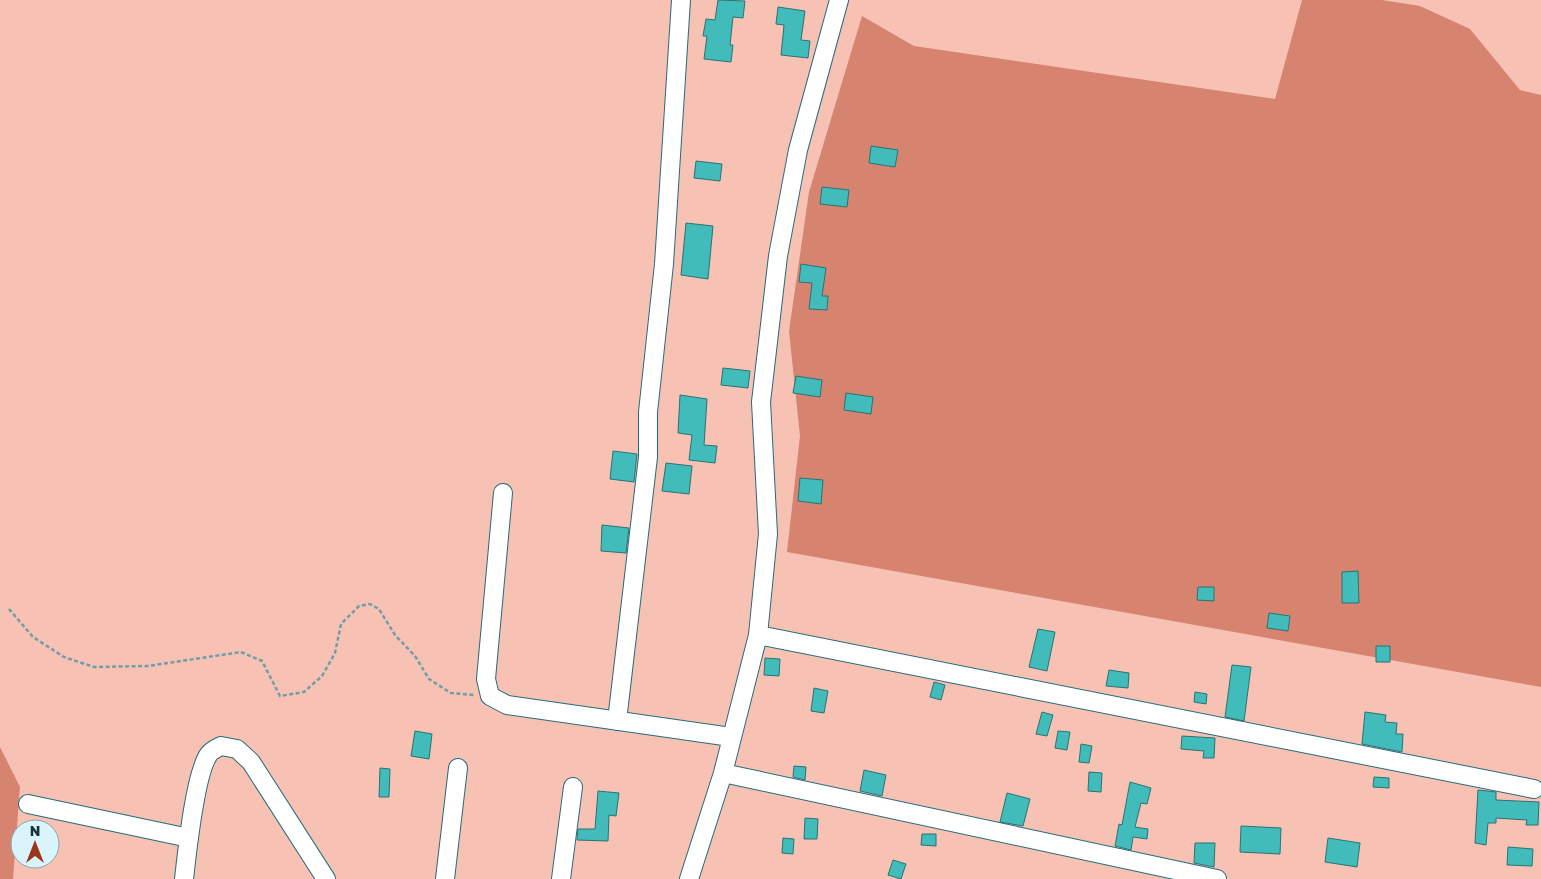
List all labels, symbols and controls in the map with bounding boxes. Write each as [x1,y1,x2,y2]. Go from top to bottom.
north arrow [10,819,60,869]
text: N [30,822,40,839]

